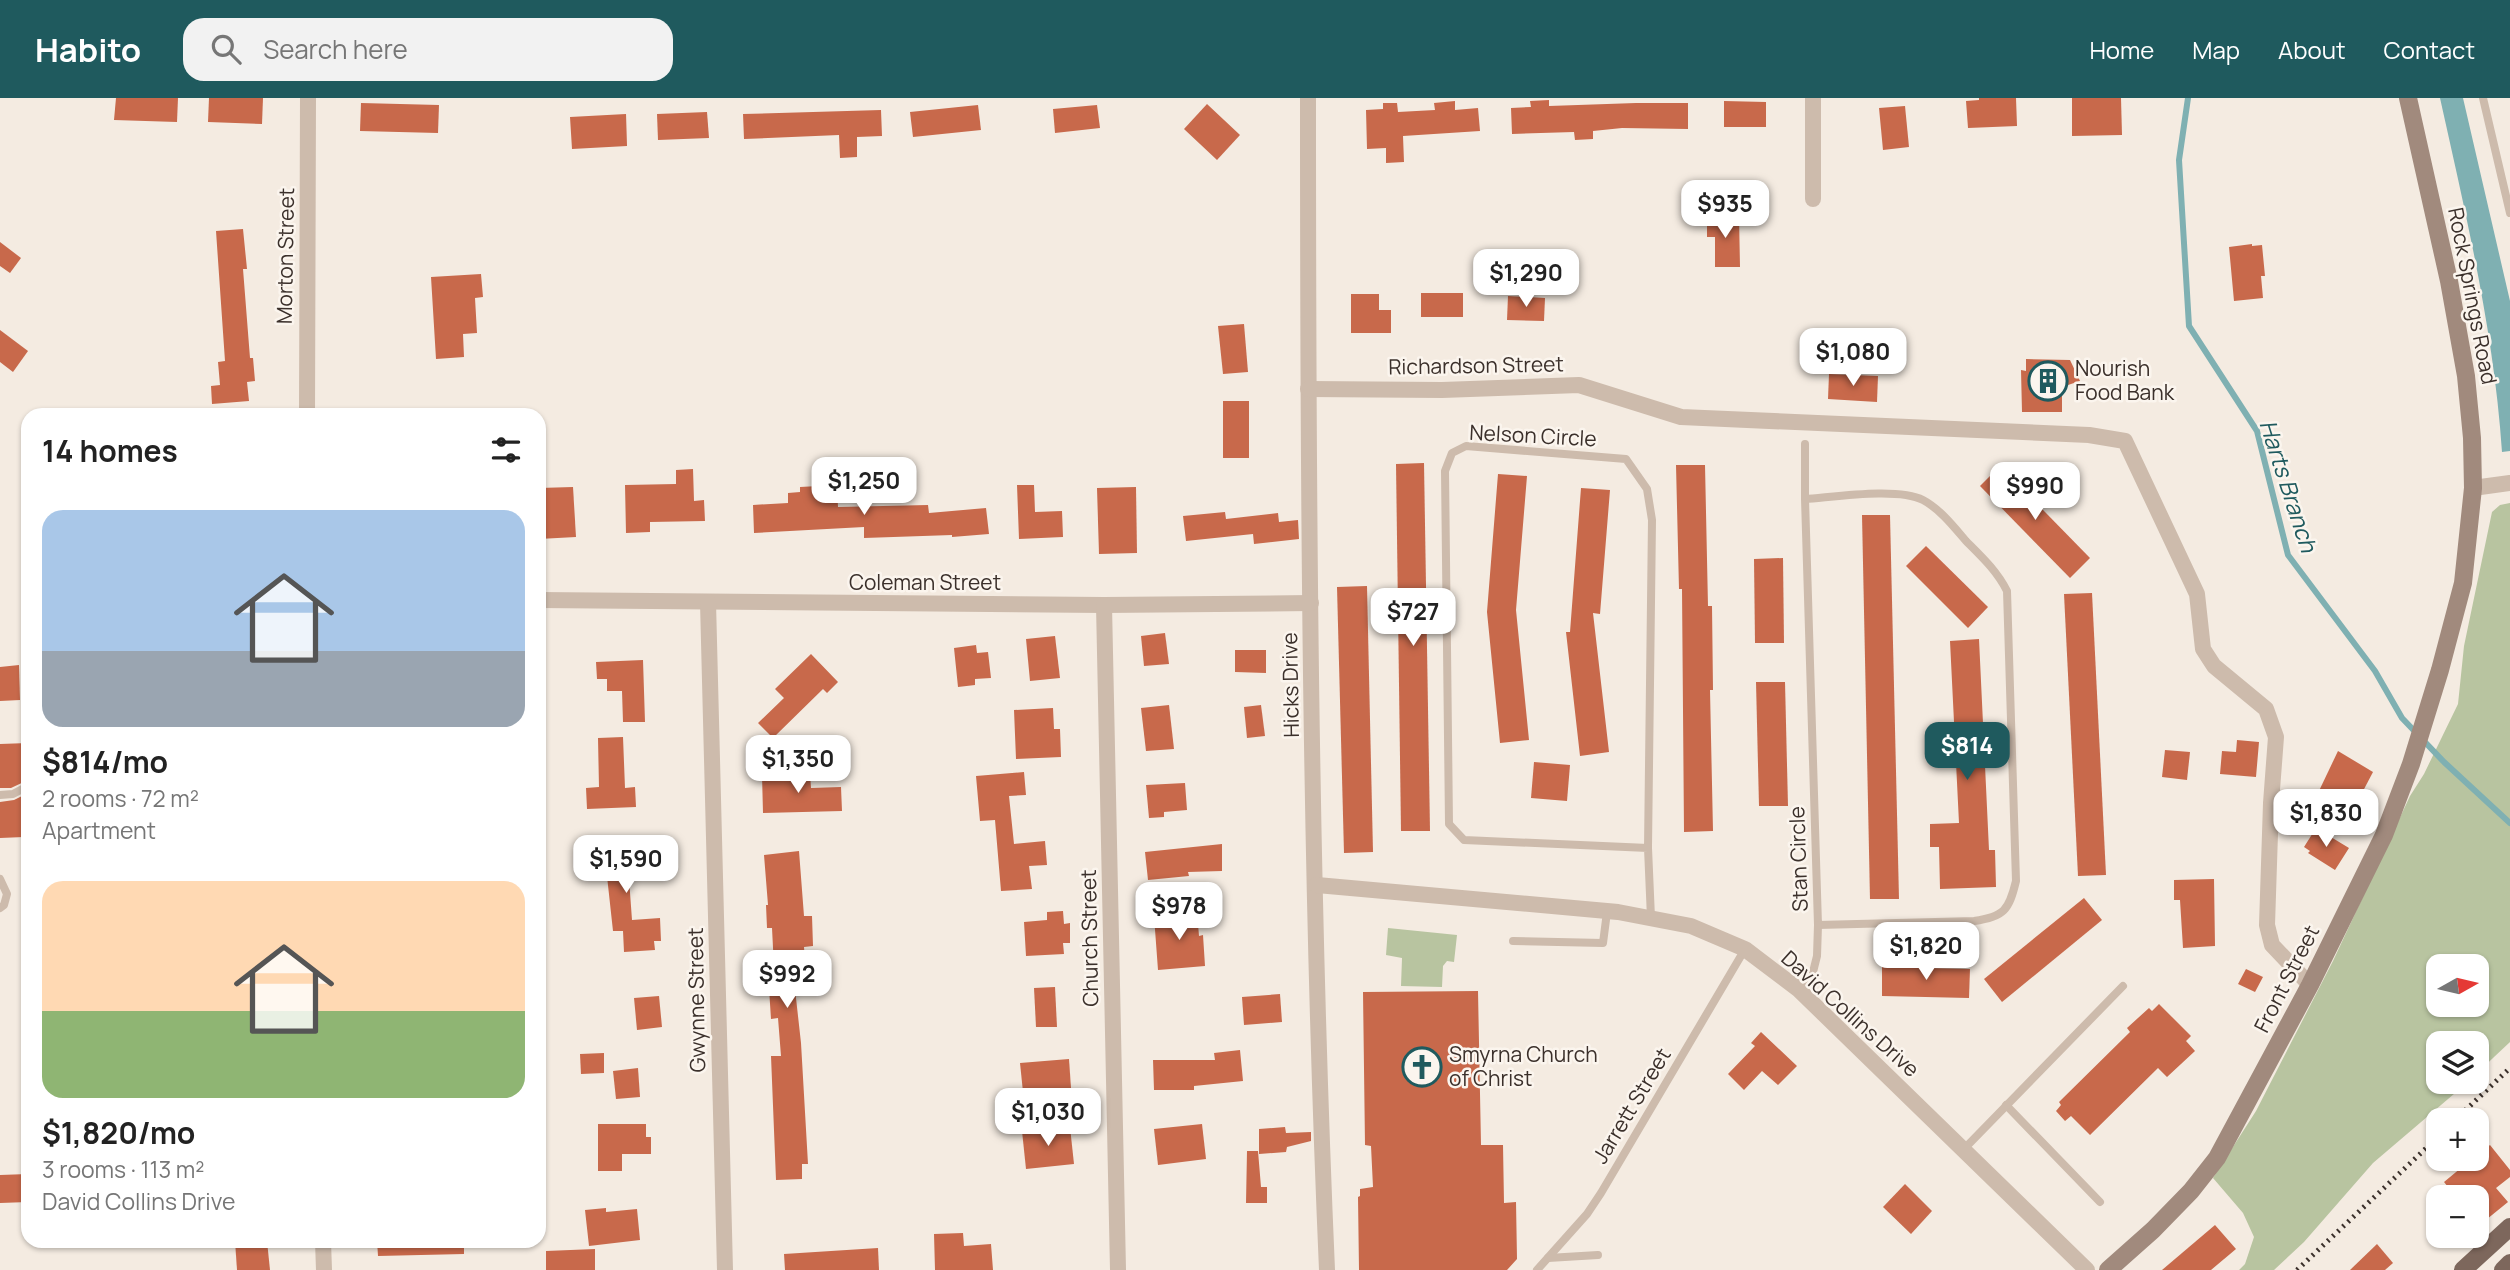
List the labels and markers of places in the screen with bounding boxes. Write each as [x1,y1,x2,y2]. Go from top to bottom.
pin: $935 [1684,180,1766,240]
pin: $1,290 [1469,250,1583,309]
pin: $1,080 [1796,328,1910,388]
place label: Nourish Food Bank [2075,354,2175,406]
building icon: Nourish Food Bank [2027,360,2069,402]
pin: $1,250 [807,458,921,517]
pin: $990 [1994,462,2076,522]
pin: $727 [1372,588,1454,648]
pin: $814 [1926,722,2008,782]
pin: $1,350 [741,736,855,795]
pin: $1,830 [2269,790,2383,849]
pin: $1,590 [569,836,683,895]
pin: $978 [1138,882,1220,942]
pin: $1,820 [1869,922,1983,982]
pin: $992 [746,950,828,1010]
place label: Smyrna Church of Christ [1449,1040,1598,1092]
church icon: Smyrna Church of Christ [1401,1046,1443,1088]
pin: $1,030 [991,1088,1105,1148]

